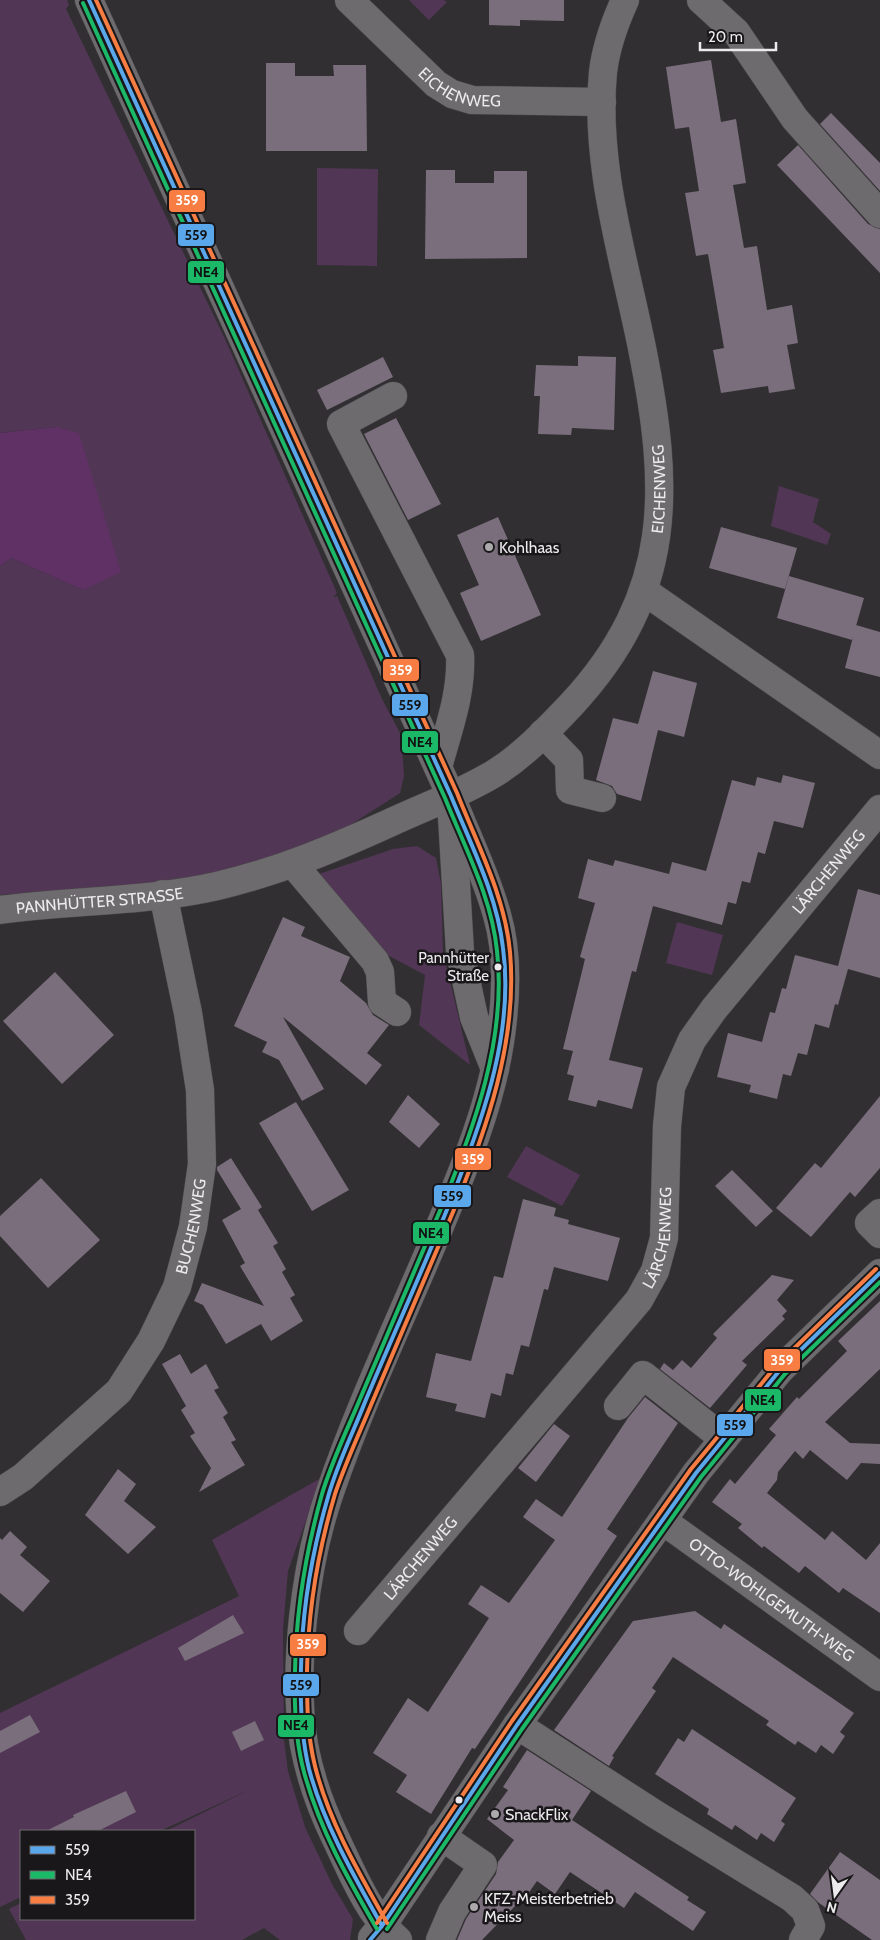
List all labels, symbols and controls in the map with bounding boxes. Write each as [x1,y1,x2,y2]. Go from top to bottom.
scale bar [700,20,776,52]
text: 20 m [708,28,743,46]
street label: EICHENWEG [415,63,501,110]
line badge: 359 [168,189,206,213]
text: 359 [176,191,199,209]
line badge: 559 [177,223,215,247]
text: 559 [185,226,208,244]
line badge: NE4 [187,260,225,284]
text: NE4 [193,263,219,281]
street label: EICHENWEG [647,444,669,534]
place label: Kohlhaas [499,538,560,557]
marker: Kohlhaas [483,541,495,553]
line badge: 359 [382,658,420,682]
text: 359 [390,661,413,679]
line badge: 559 [391,693,429,717]
text: 559 [399,696,422,714]
line badge: NE4 [401,730,439,754]
text: NE4 [407,733,433,751]
street label: LÄRCHENWEG [788,826,869,917]
street label: PANNHÜTTER STRASSE [15,883,185,917]
place label: Pannhütter Straße [418,949,489,985]
marker: Pannhütter Straße [493,962,503,972]
line badge: 359 [454,1147,492,1171]
text: 359 [462,1150,485,1168]
street label: BUCHENWEG [171,1177,209,1276]
line badge: 559 [433,1184,472,1208]
text: 559 [441,1187,464,1205]
street label: LÄRCHENWEG [638,1187,675,1291]
line badge: NE4 [412,1221,450,1245]
text: NE4 [418,1224,444,1242]
line badge: 359 [763,1348,801,1372]
text: 359 [771,1351,794,1369]
line badge: NE4 [744,1388,782,1412]
text: NE4 [750,1391,776,1409]
line badge: 559 [716,1413,754,1437]
text: 559 [724,1416,747,1434]
street label: LÄRCHENWEG [379,1512,461,1603]
street label: OTTO-WOHLGEMUTH-WEG [685,1533,858,1665]
line badge: 359 [289,1633,327,1657]
text: 359 [297,1635,320,1653]
line badge: 559 [282,1673,320,1697]
text: 559 [290,1676,313,1694]
line badge: NE4 [277,1714,315,1738]
text: NE4 [283,1716,309,1734]
unlabelled marker [454,1795,464,1805]
place label: SnackFlix [505,1805,569,1824]
marker: SnackFlix [489,1808,501,1820]
legend [20,1830,195,1920]
text: 559 [65,1841,90,1859]
text: NE4 [65,1866,92,1884]
north arrow [810,1870,860,1920]
place label: KFZ-Meisterbetrieb Meiss [484,1889,614,1926]
text: 359 [65,1891,90,1909]
text: N [825,1898,839,1918]
marker: KFZ-Meisterbetrieb Meiss [468,1901,480,1913]

